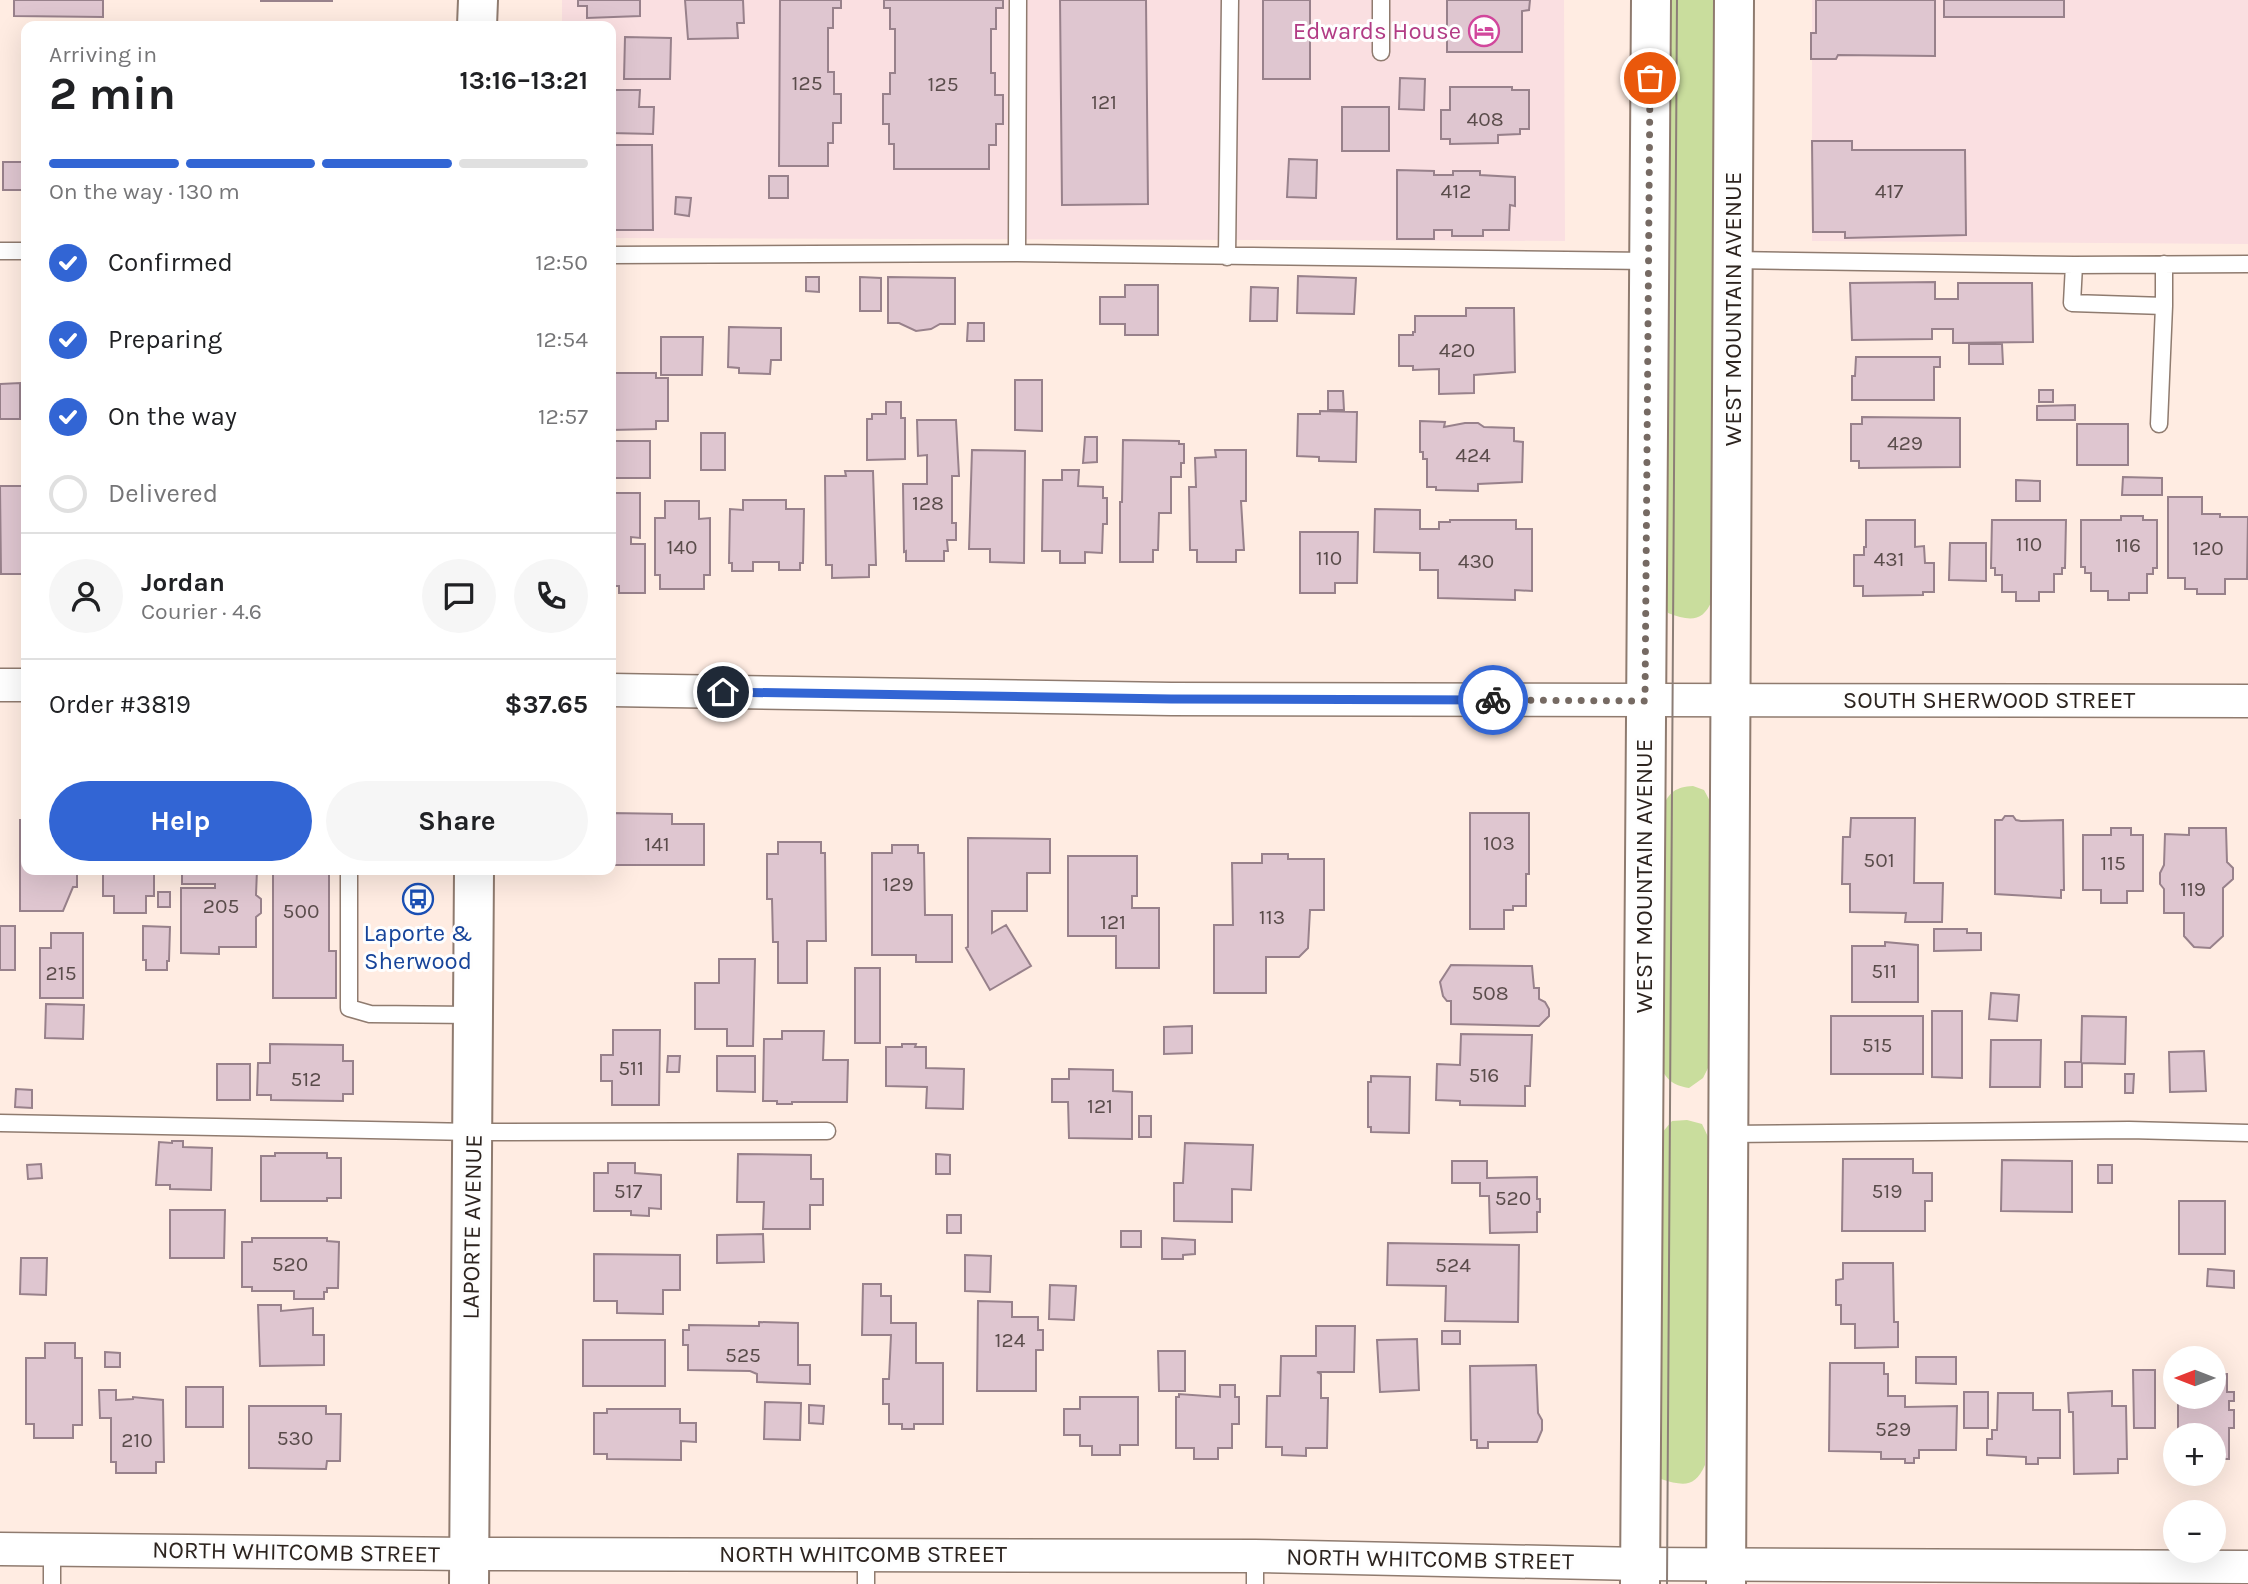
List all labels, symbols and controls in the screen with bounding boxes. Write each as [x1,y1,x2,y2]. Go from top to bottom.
hotel icon: Edwards House [1467,14,1501,48]
place label: Edwards House [1293,17,1461,45]
text: Arriving in [49,41,157,68]
pin [1620,48,1680,108]
icon: bag [1631,59,1669,97]
text: 13:16–13:21 [459,65,588,96]
text: 2 min [49,67,176,121]
house number: 125 [792,71,822,95]
house number: 125 [928,72,958,96]
house number: 121 [1091,90,1117,114]
house number: 408 [1466,107,1504,131]
street label: WEST MOUNTAIN AVENUE [1719,172,1747,446]
text: On the way · 130 m [49,178,240,205]
house number: 412 [1441,179,1471,203]
house number: 417 [1875,179,1903,203]
icon: check [49,244,87,282]
text: Confirmed [108,247,233,278]
text: 12:50 [535,249,588,276]
icon: check [49,321,87,359]
text: Preparing [108,324,222,355]
text: 12:54 [536,326,588,353]
house number: 420 [1439,338,1475,362]
icon: check [49,398,87,436]
text: On the way [108,401,237,432]
text: 12:57 [538,403,588,430]
house number: 429 [1887,431,1923,455]
house number: 424 [1455,443,1491,467]
text: Delivered [108,478,218,509]
house number: 128 [912,491,944,515]
house number: 110 [2016,532,2042,556]
house number: 116 [2115,533,2141,557]
house number: 140 [666,535,698,559]
house number: 120 [2192,536,2224,560]
house number: 110 [1316,546,1342,570]
house number: 431 [1873,547,1905,571]
house number: 430 [1458,549,1494,573]
button: person [49,559,123,633]
button: chat [422,559,496,633]
button: phone [514,559,588,633]
text: Jordan [141,567,225,598]
text: Courier · 4.6 [141,598,262,625]
pin [693,662,753,722]
courier [1458,665,1528,735]
icon: home [704,673,742,711]
icon: bike [1474,681,1512,719]
street label: SOUTH SHERWOOD STREET [1843,686,2135,714]
text: Order #3819 [49,689,191,720]
text: $37.65 [504,689,588,720]
street label: WEST MOUNTAIN AVENUE [1630,739,1658,1013]
button: Help [49,781,312,861]
button: Share [326,781,588,861]
house number: 103 [1483,831,1515,855]
house number: 141 [644,832,670,856]
house number: 501 [1863,848,1895,872]
house number: 115 [2100,851,2126,875]
house number: 129 [882,872,914,896]
house number: 119 [2180,877,2206,901]
bus stop icon: Laporte & Sherwood [401,882,435,916]
house number: 205 [203,894,239,918]
house number: 500 [283,899,319,923]
house number: 113 [1259,905,1285,929]
house number: 121 [1100,910,1126,934]
place label: Laporte & Sherwood [363,919,473,975]
house number: 511 [1871,959,1897,983]
house number: 215 [46,961,76,985]
house number: 508 [1471,981,1509,1005]
house number: 515 [1862,1033,1892,1057]
house number: 511 [618,1056,644,1080]
house number: 516 [1469,1063,1499,1087]
house number: 512 [291,1067,321,1091]
house number: 121 [1087,1094,1113,1118]
street label: LAPORTE AVENUE [456,1134,488,1320]
house number: 517 [614,1179,642,1203]
house number: 519 [1872,1179,1902,1203]
house number: 520 [1495,1186,1531,1210]
house number: 520 [272,1252,308,1276]
house number: 524 [1435,1253,1471,1277]
house number: 124 [995,1328,1026,1352]
house number: 525 [725,1343,761,1367]
north arrow [2163,1346,2226,1409]
map controls [2163,1346,2226,1563]
house number: 529 [1875,1417,1911,1441]
button: + [2163,1423,2226,1486]
house number: 530 [277,1426,313,1450]
house number: 210 [121,1428,153,1452]
button: − [2163,1500,2226,1563]
street label: NORTH WHITCOMB STREET [152,1535,440,1569]
street label: NORTH WHITCOMB STREET [719,1540,1007,1568]
street label: NORTH WHITCOMB STREET [1286,1542,1574,1576]

